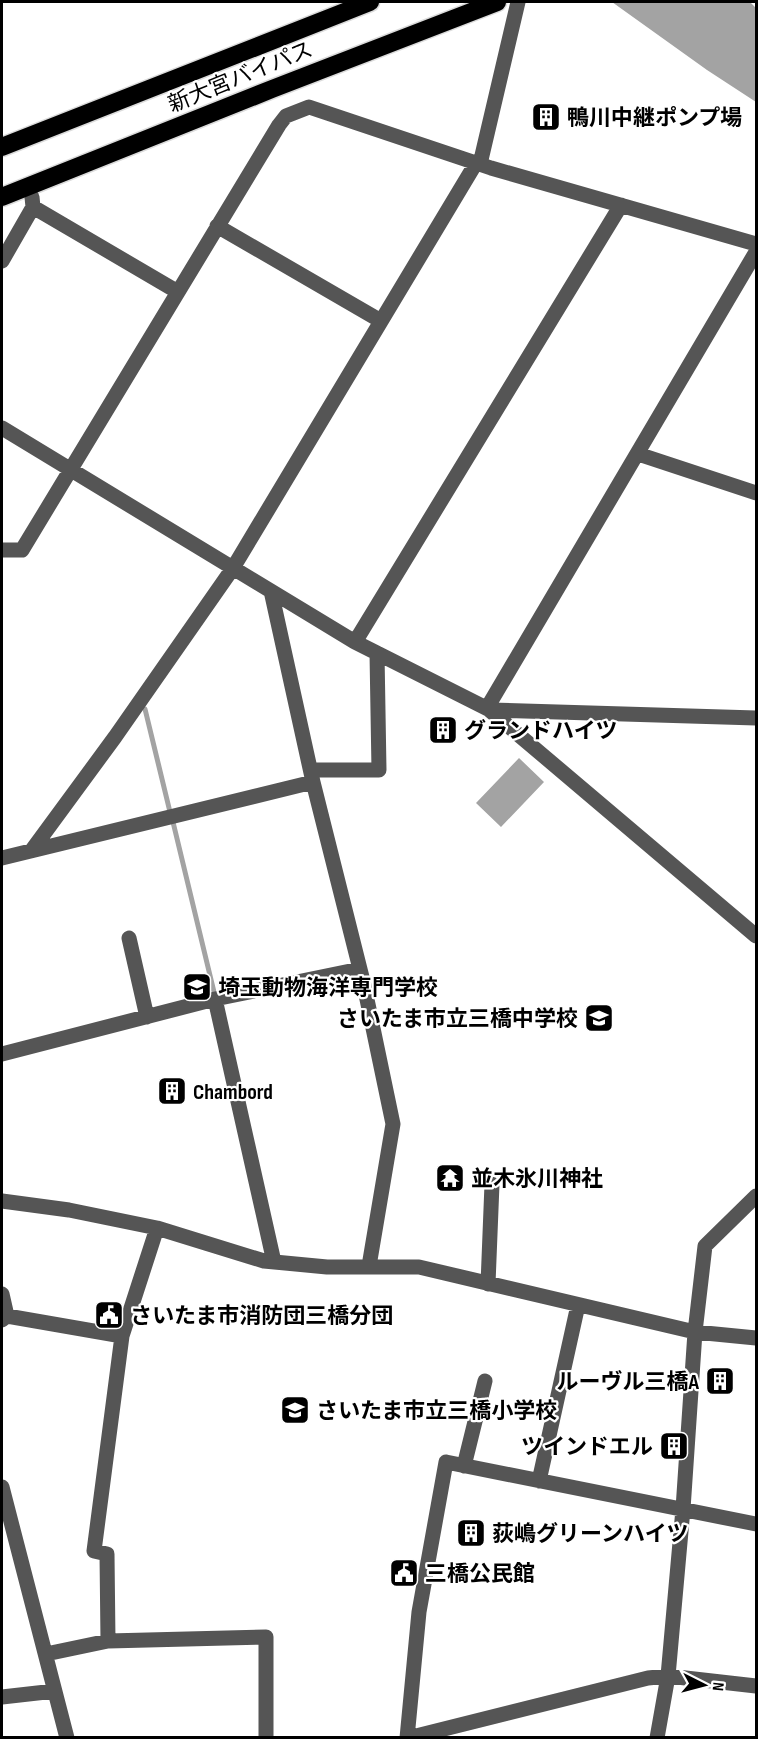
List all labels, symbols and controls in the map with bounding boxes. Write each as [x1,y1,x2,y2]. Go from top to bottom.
street label: 新大宮バイパス [164,36,317,119]
building icon: 鴨川中継ポンプ場 [530,101,562,133]
place label: 鴨川中継ポンプ場 [567,105,742,132]
building icon: グランドハイツ [427,714,459,746]
place label: グランドハイツ [464,718,618,745]
school or university icon: 埼玉動物海洋専門学校 [181,971,213,1003]
place label: 埼玉動物海洋専門学校 [218,975,438,1002]
school or university icon: さいたま市立三橋中学校 [583,1002,615,1034]
place label: さいたま市立三橋中学校 [337,1006,578,1033]
building icon: Chambord [156,1075,188,1107]
place label: Chambord [193,1079,273,1106]
temple icon: 並木氷川神社 [434,1162,466,1194]
place label: 並木氷川神社 [471,1166,603,1193]
public building icon: さいたま市消防団三橋分団 [93,1299,125,1331]
place label: さいたま市消防団三橋分団 [130,1303,393,1330]
building icon: ルーヴル三橋A [704,1365,736,1397]
place label: ルーヴル三橋A [557,1369,700,1396]
school or university icon: さいたま市立三橋小学校 [279,1394,311,1426]
place label: さいたま市立三橋小学校 [316,1398,557,1425]
building icon: ツインドエル [658,1430,690,1462]
place label: ツインドエル [521,1434,653,1461]
building icon: 荻嶋グリーンハイツ [455,1517,487,1549]
place label: 荻嶋グリーンハイツ [492,1521,688,1548]
public building icon: 三橋公民館 [388,1557,420,1589]
place label: 三橋公民館 [425,1561,535,1588]
north arrow [674,1655,734,1715]
text: N [708,1681,727,1692]

